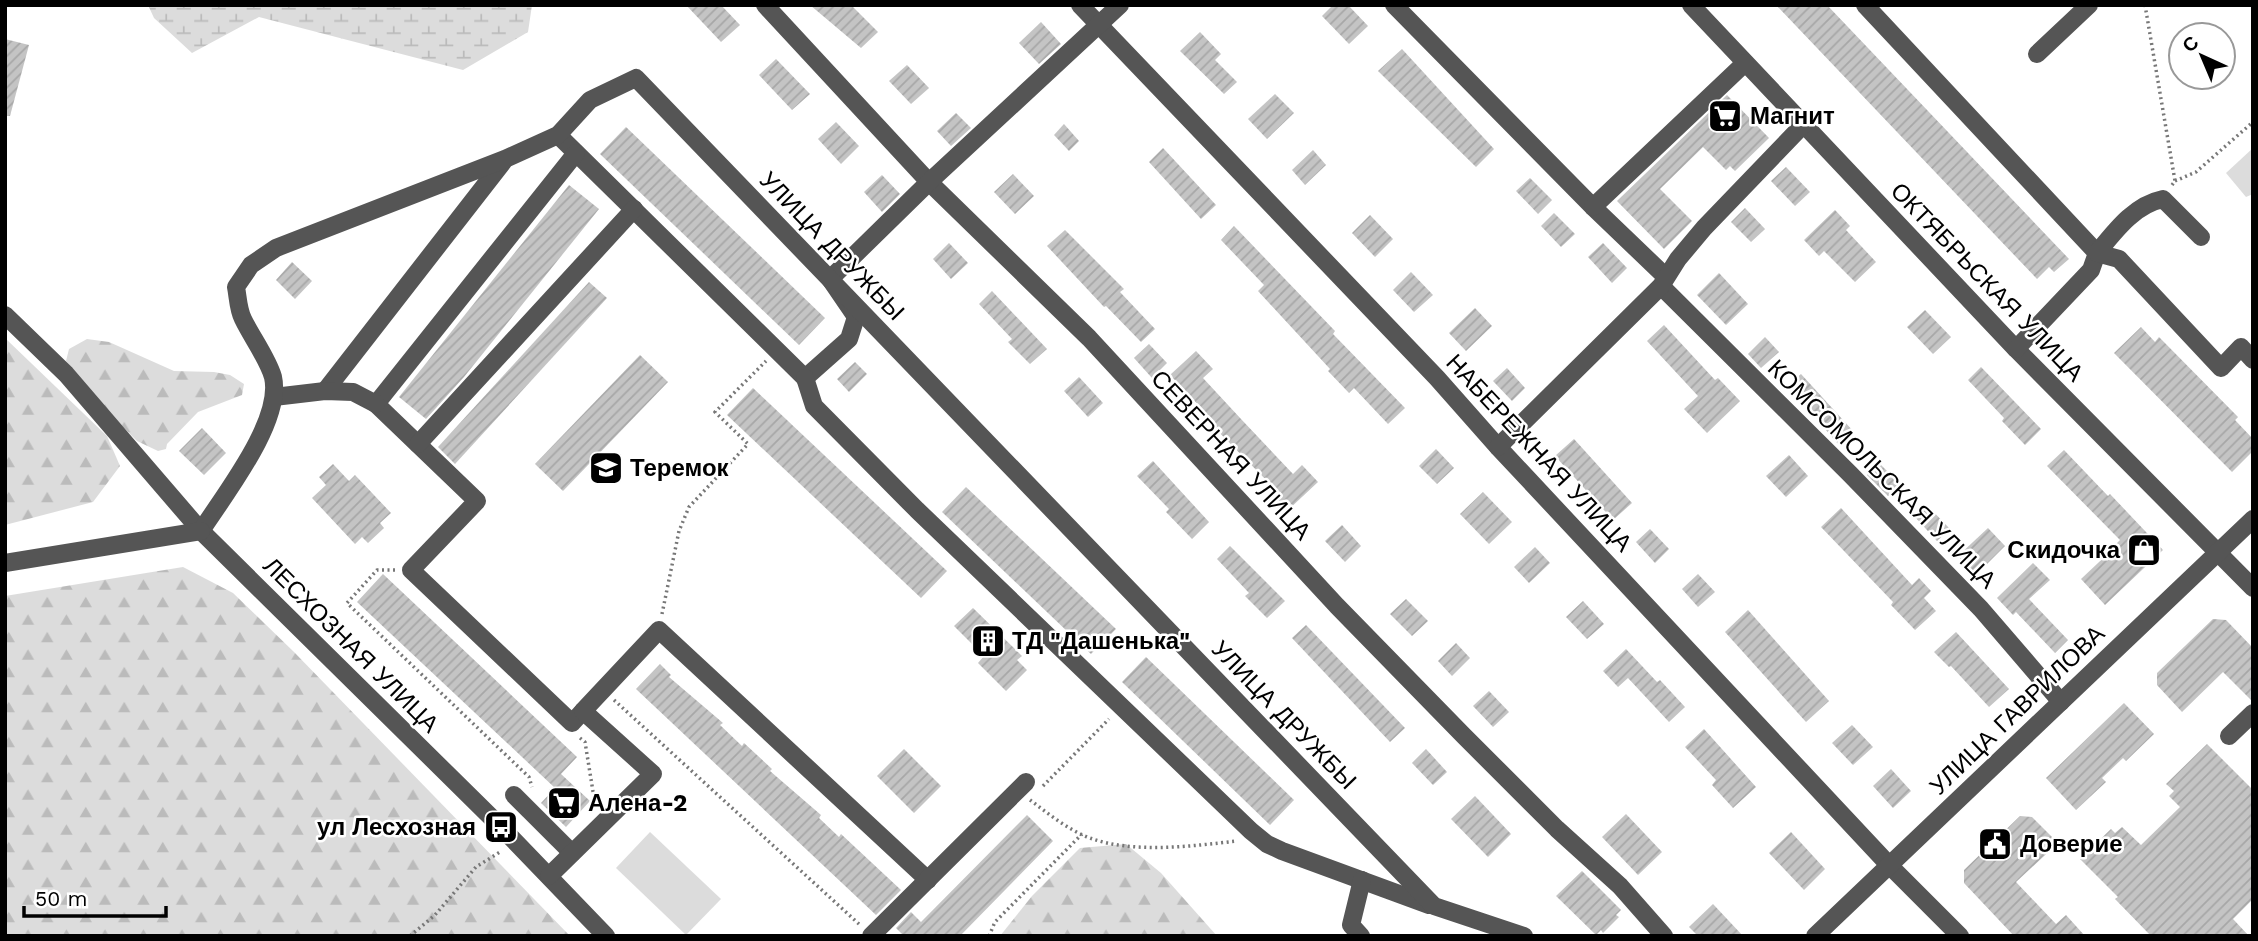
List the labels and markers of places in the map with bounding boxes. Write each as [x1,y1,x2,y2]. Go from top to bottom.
supermarket icon: Магнит [1706,97,1744,135]
place label: Магнит [1750,102,1835,130]
school or university icon: Теремок [587,449,625,487]
place label: Теремок [630,454,730,482]
shop icon: Скидочка [2125,531,2163,569]
place label: Скидочка [2007,536,2121,564]
building icon: ТД "Дашенька" [969,622,1007,660]
place label: ТД "Дашенька" [1012,627,1190,655]
supermarket icon: Алена-2 [545,784,583,822]
place label: Алена-2 [588,789,687,817]
bus stop icon: ул Лесхозная [482,808,520,846]
place label: ул Лесхозная [317,813,476,841]
public building icon: Доверие [1976,825,2014,863]
place label: Доверие [2020,830,2123,858]

